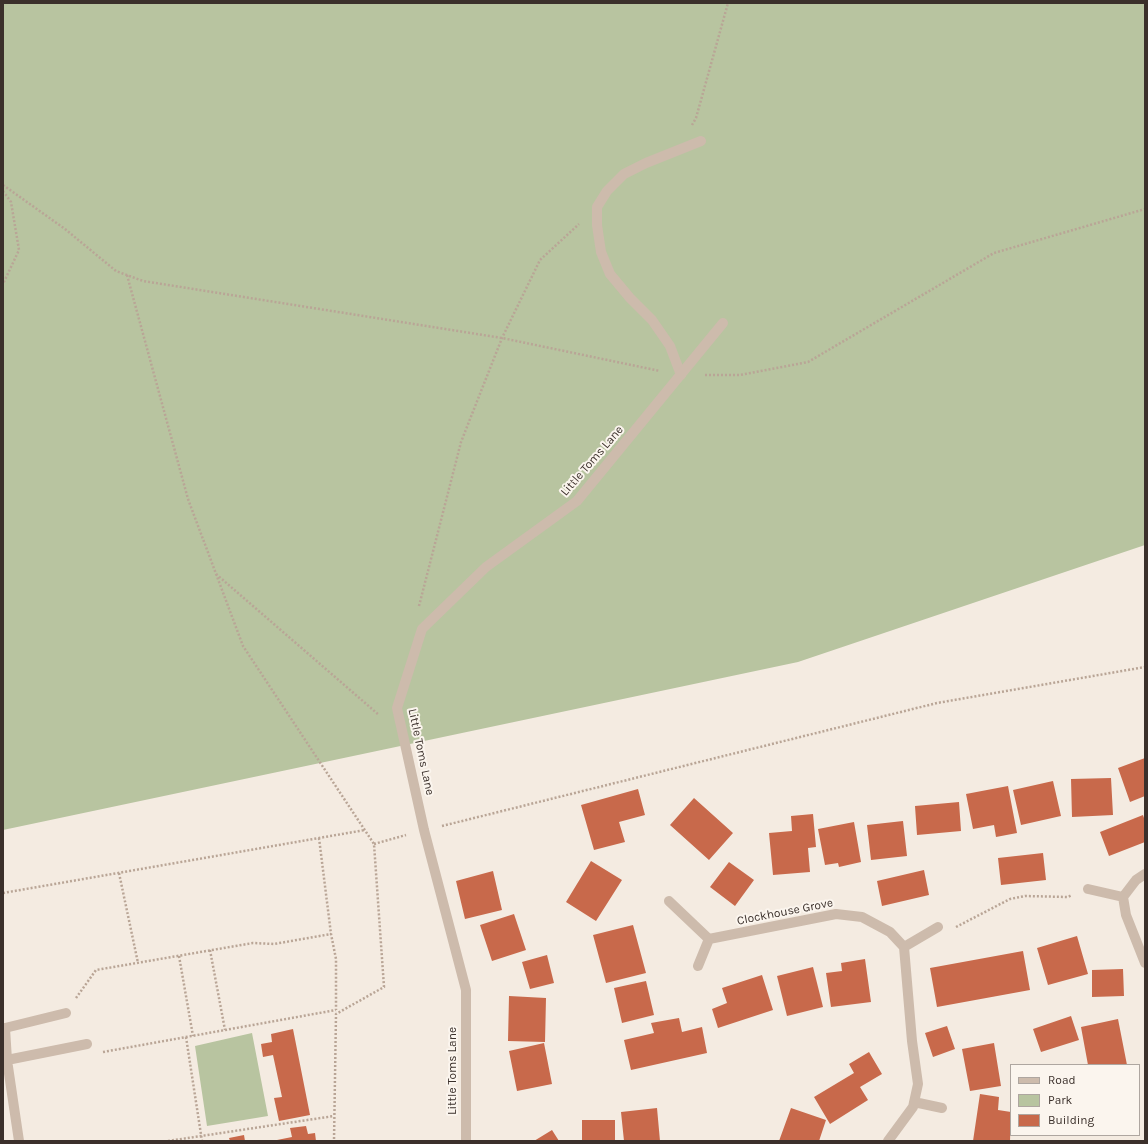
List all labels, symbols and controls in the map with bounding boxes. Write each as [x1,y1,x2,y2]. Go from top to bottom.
street label: Little Toms Lane [558,423,626,499]
street label: Little Toms Lane [405,707,437,797]
street label: Clockhouse Grove [736,896,834,928]
street label: Little Toms Lane [446,1027,460,1115]
legend [1010,1064,1140,1136]
text: Road [1048,1073,1076,1087]
text: Park [1048,1093,1072,1107]
text: Building [1048,1113,1094,1127]

